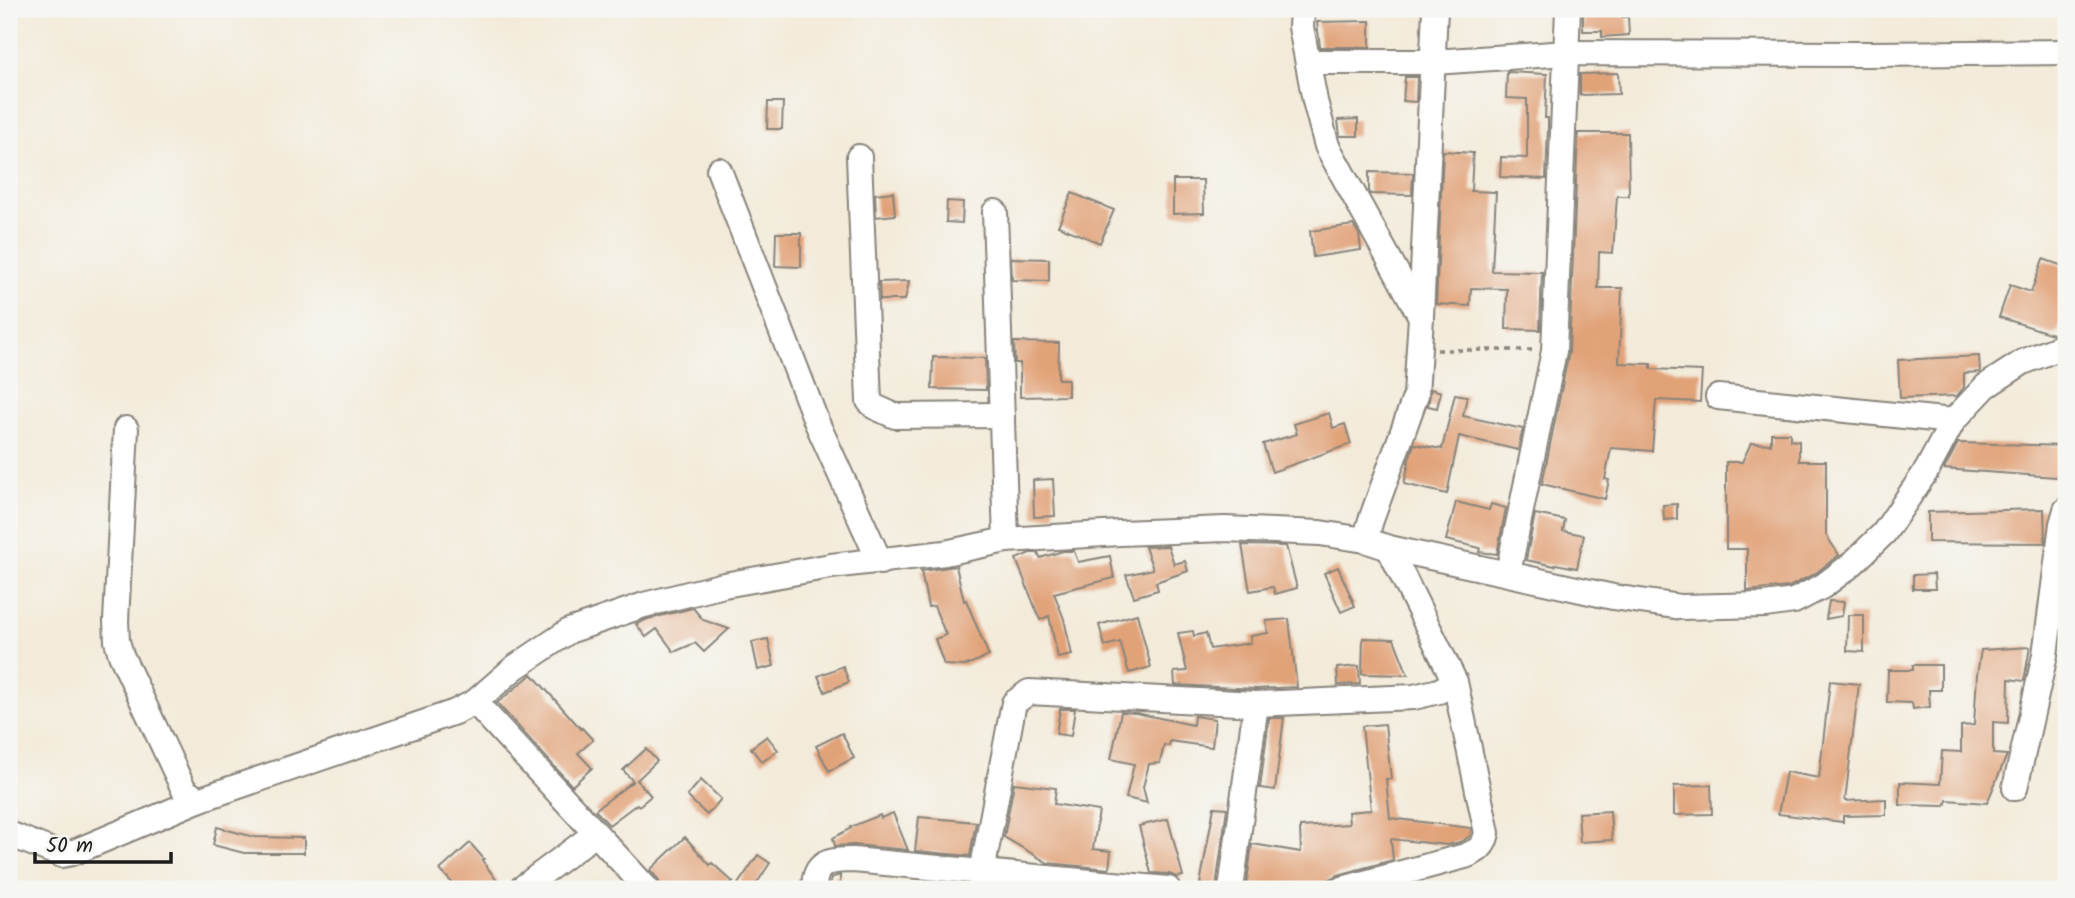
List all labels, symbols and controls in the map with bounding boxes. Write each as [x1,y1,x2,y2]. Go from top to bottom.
scale bar [35,821,172,865]
text: 50 m [46,830,93,863]

